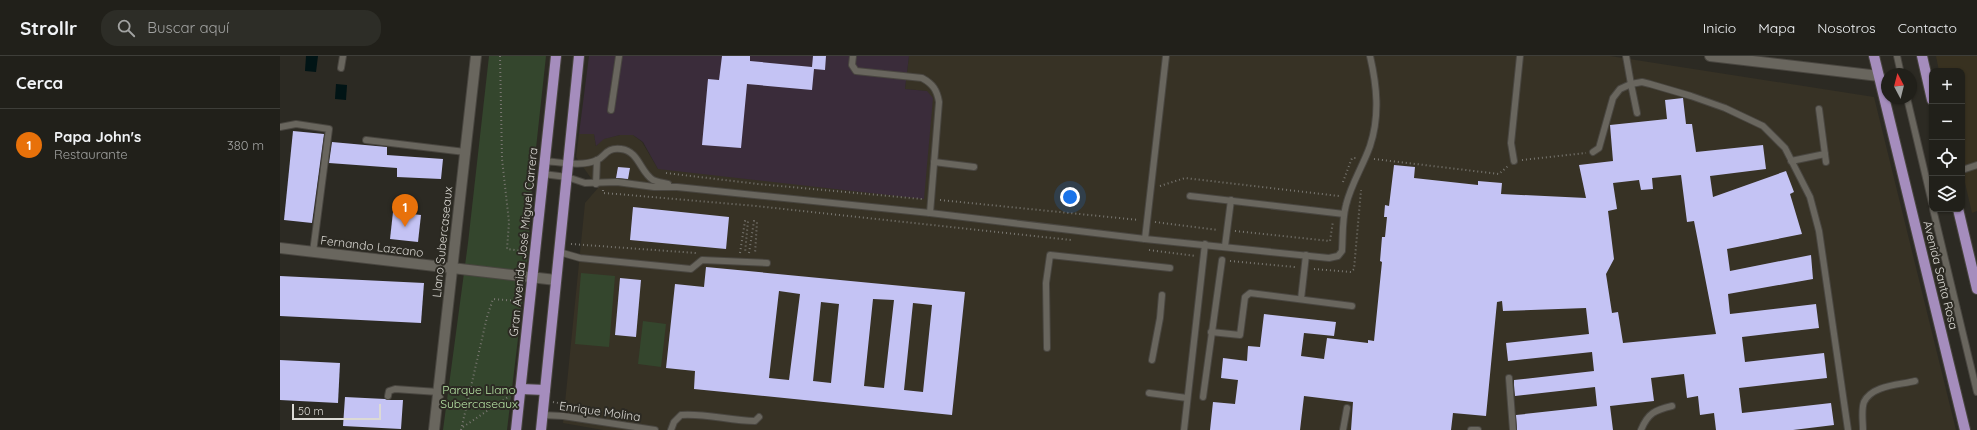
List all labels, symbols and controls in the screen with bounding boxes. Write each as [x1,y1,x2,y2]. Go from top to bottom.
search box [101,10,381,46]
text: Strollr [20,16,77,40]
icon: search [115,17,137,39]
text: Buscar aquí [147,18,229,37]
text: Inicio [1703,19,1736,37]
text: Mapa [1758,19,1795,37]
text: Nosotros [1817,19,1876,37]
text: Contacto [1898,19,1957,37]
north arrow [1881,68,1917,104]
map controls [1929,68,1965,212]
button: + [1929,68,1965,104]
text: Cerca [16,72,63,93]
button: − [1929,104,1965,140]
text: Papa John's [54,127,141,146]
text: 1 [26,137,32,153]
text: 380 m [227,137,264,153]
button: locate [1929,140,1965,176]
text: Restaurante [54,146,128,162]
street label: Gran Avenida José Miguel Carrera [506,147,540,337]
button: layers [1929,176,1965,212]
street label: Llano Subercaseaux [429,186,455,298]
your location [1060,187,1080,207]
pin: 1 [392,194,418,227]
street label: Avenida Santa Rosa [1920,219,1962,331]
street label: Fernando Lazcano [320,232,424,260]
park label: Parque Llano Subercaseaux [440,382,518,411]
street label: Enrique Molina [558,398,642,424]
scale bar [292,402,381,421]
text: 50 m [298,404,324,418]

